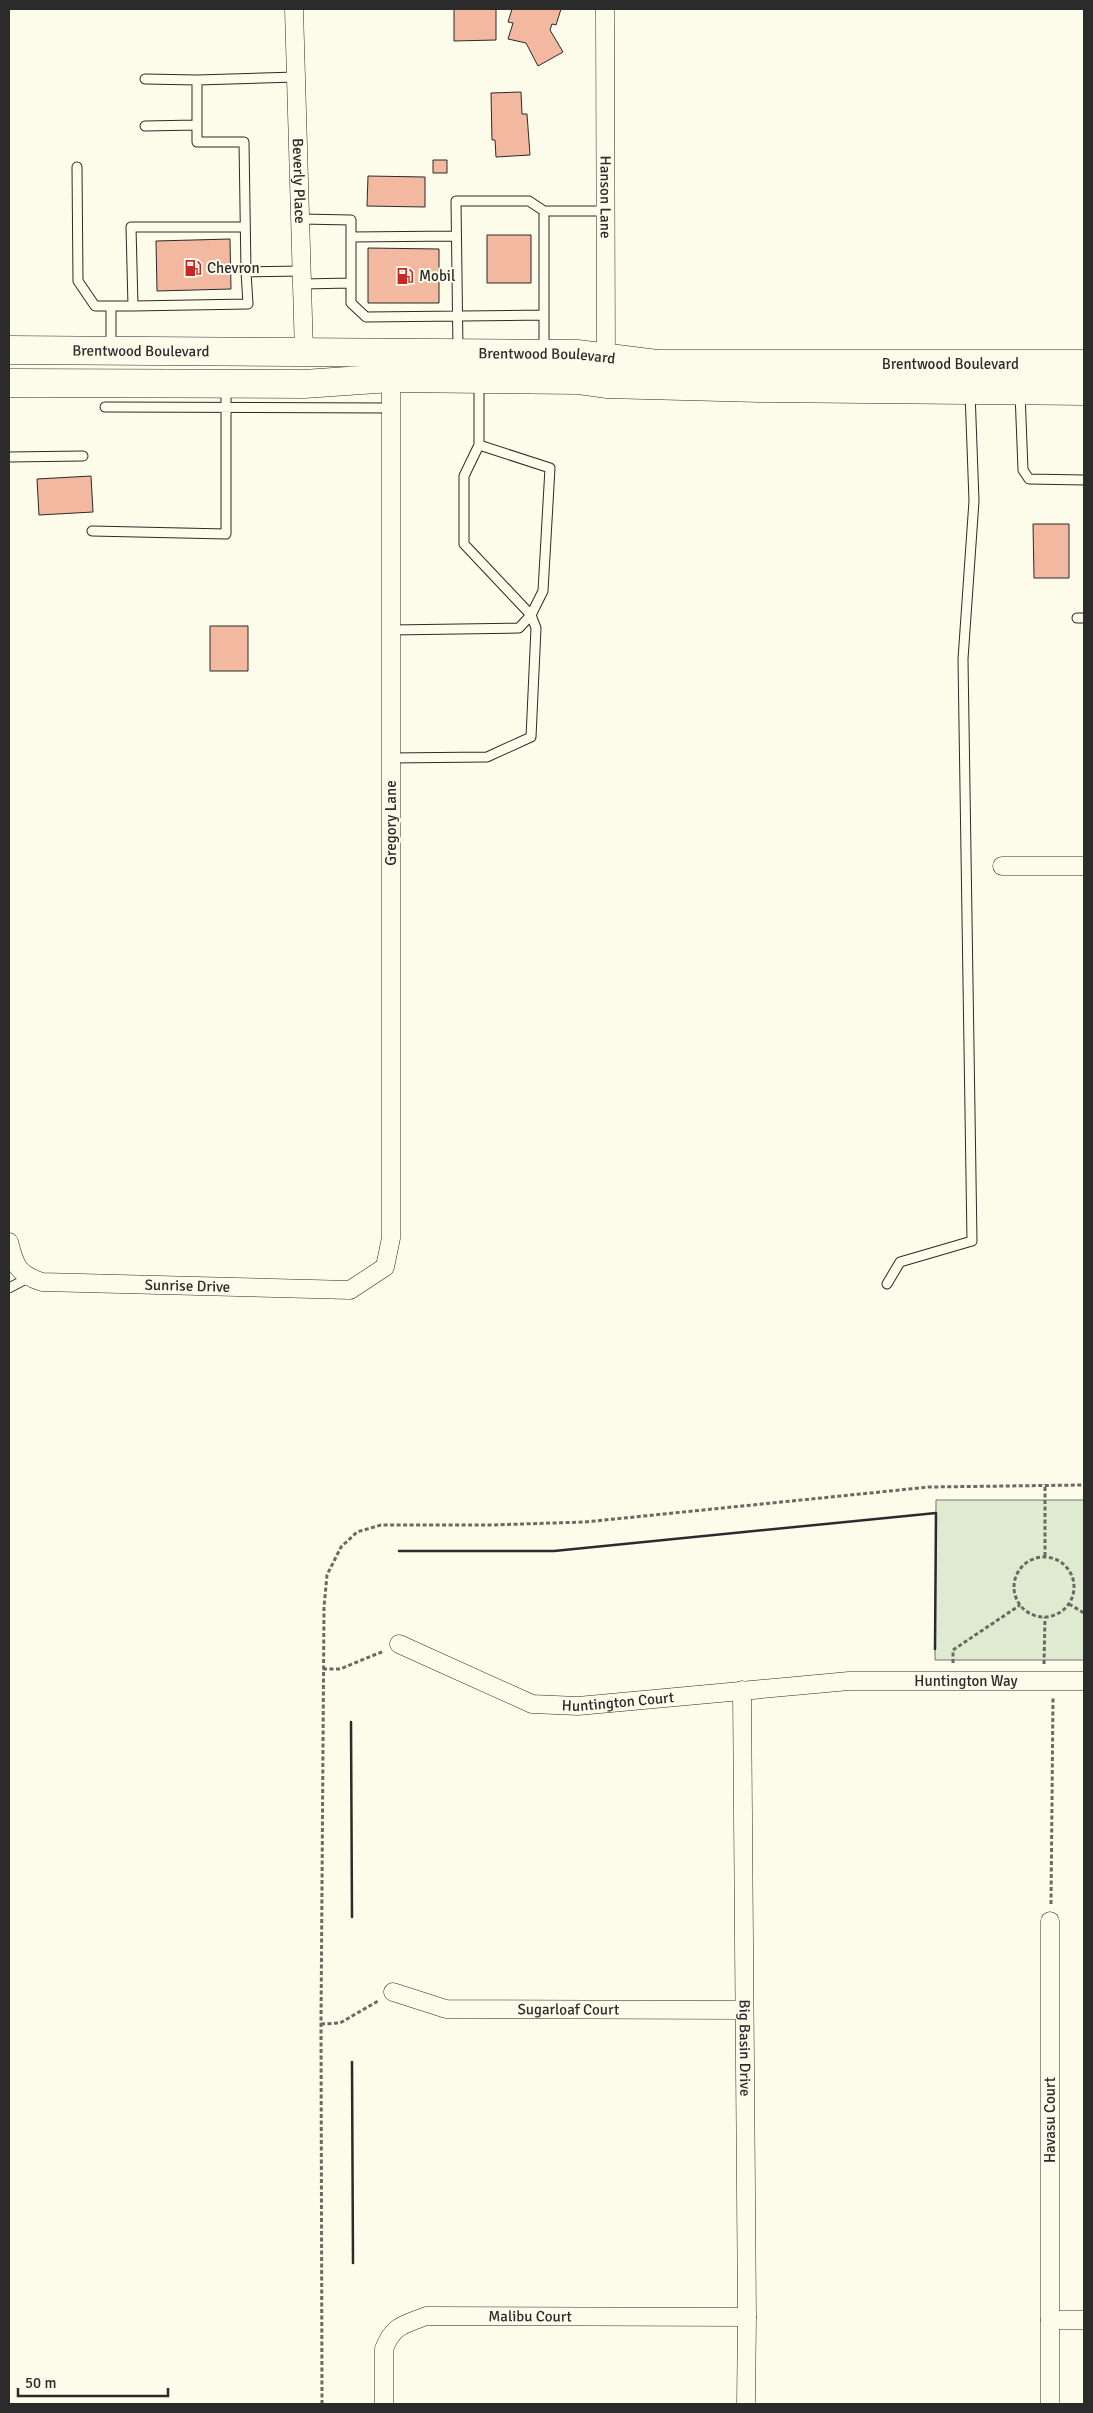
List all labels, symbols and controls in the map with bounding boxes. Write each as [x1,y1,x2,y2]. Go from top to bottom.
street label: Beverly Place [289,138,309,224]
street label: Hanson Lane [596,156,615,238]
fuel station icon: Chevron [183,258,203,278]
place label: Chevron [207,259,260,277]
fuel station icon: Mobil [395,266,415,286]
place label: Mobil [419,267,455,285]
street label: Brentwood Boulevard [72,341,210,360]
street label: Brentwood Boulevard [478,344,616,368]
street label: Brentwood Boulevard [882,355,1019,373]
street label: Gregory Lane [382,780,400,866]
street label: Sunrise Drive [144,1276,230,1296]
street label: Huntington Way [914,1672,1017,1690]
street label: Huntington Court [561,1688,675,1715]
street label: Big Basin Drive [735,1999,754,2096]
street label: Sugarloaf Court [517,2000,619,2019]
street label: Havasu Court [1041,2077,1059,2163]
street label: Malibu Court [488,2307,572,2325]
scale bar [18,2366,168,2398]
text: 50 m [25,2374,56,2392]

